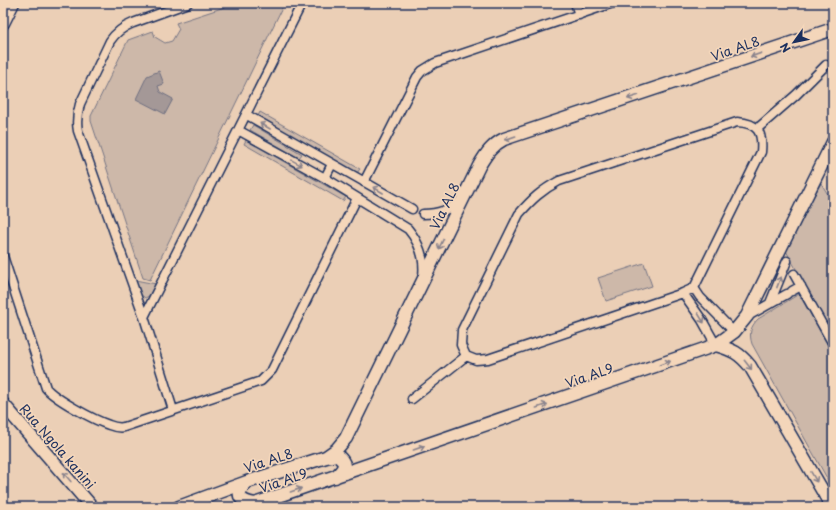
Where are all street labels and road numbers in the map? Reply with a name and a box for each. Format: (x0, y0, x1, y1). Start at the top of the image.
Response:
street label: Via AL8 (708, 31, 762, 65)
street label: Via AL8 (424, 179, 464, 233)
street label: Via AL9 (562, 358, 616, 392)
street label: Rua Ngola kanini (16, 399, 100, 493)
street label: Via AL8 (241, 443, 295, 477)
street label: Via AL9 (256, 463, 310, 497)

